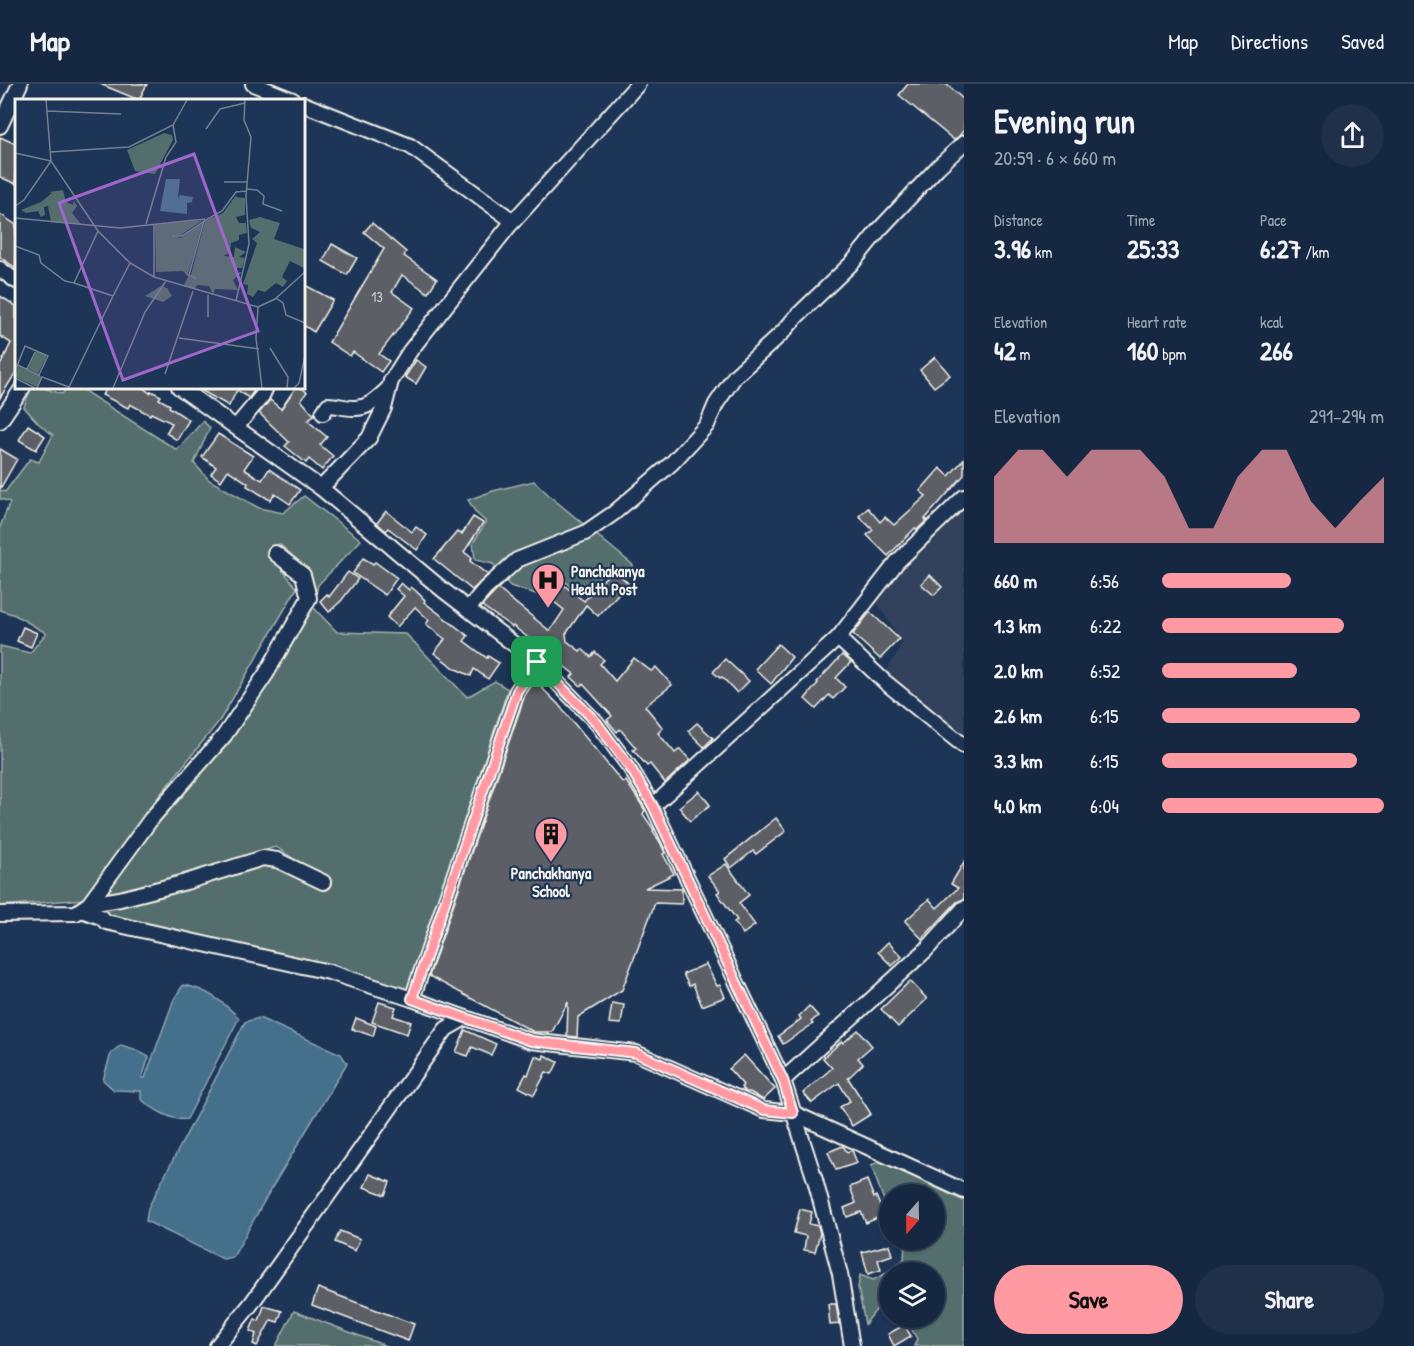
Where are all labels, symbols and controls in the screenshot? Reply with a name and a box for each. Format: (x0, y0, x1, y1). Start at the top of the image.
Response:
text: Map (30, 22, 70, 60)
text: Map (1168, 27, 1198, 56)
text: Directions (1231, 27, 1308, 56)
text: Saved (1341, 27, 1384, 56)
inset map (15, 99, 304, 388)
text: Evening run (994, 99, 1135, 143)
button: share (1321, 104, 1384, 167)
text: 20:59 · 6 × 660 m (994, 144, 1116, 171)
text: Distance (994, 209, 1043, 231)
text: Time (1127, 209, 1155, 231)
text: Pace (1260, 209, 1287, 231)
text: 3.96 (994, 231, 1031, 266)
text: 25:33 (1127, 231, 1180, 266)
text: 6:27 (1260, 231, 1301, 266)
text: km (1031, 241, 1052, 263)
text: /km (1301, 241, 1329, 263)
house number: 13 (371, 287, 383, 306)
text: Elevation (994, 311, 1047, 333)
text: Heart rate (1127, 311, 1187, 333)
text: kcal (1260, 311, 1283, 333)
text: 42 (994, 333, 1016, 368)
text: 160 (1127, 333, 1158, 368)
text: 266 (1260, 333, 1293, 368)
text: m (1016, 343, 1030, 365)
text: bpm (1158, 343, 1186, 365)
text: Elevation (994, 402, 1060, 429)
text: 291–294 m (1309, 402, 1384, 429)
place label: Panchakanya Health Post (571, 560, 645, 600)
hospital icon: Panchakanya Health Post (530, 562, 566, 609)
text: 660 m (994, 567, 1037, 594)
text: 6:56 (1090, 567, 1119, 594)
text: 1.3 km (994, 612, 1041, 639)
text: 6:22 (1090, 612, 1121, 639)
pin (511, 636, 562, 687)
icon: arrive (520, 645, 553, 678)
text: 2.0 km (994, 657, 1043, 684)
text: 6:52 (1090, 657, 1120, 684)
text: 2.6 km (994, 702, 1042, 729)
text: 6:15 (1090, 702, 1118, 729)
text: 3.3 km (994, 747, 1043, 774)
text: 6:15 (1090, 747, 1118, 774)
text: 4.0 km (994, 792, 1041, 819)
text: 6:04 (1090, 792, 1119, 819)
building icon: Panchakhanya School (533, 816, 569, 863)
place label: Panchakhanya School (511, 862, 592, 902)
north arrow (879, 1184, 945, 1250)
map controls (879, 1184, 945, 1328)
button: layers (879, 1262, 945, 1328)
button: Save (994, 1265, 1183, 1334)
button: Share (1195, 1265, 1384, 1334)

